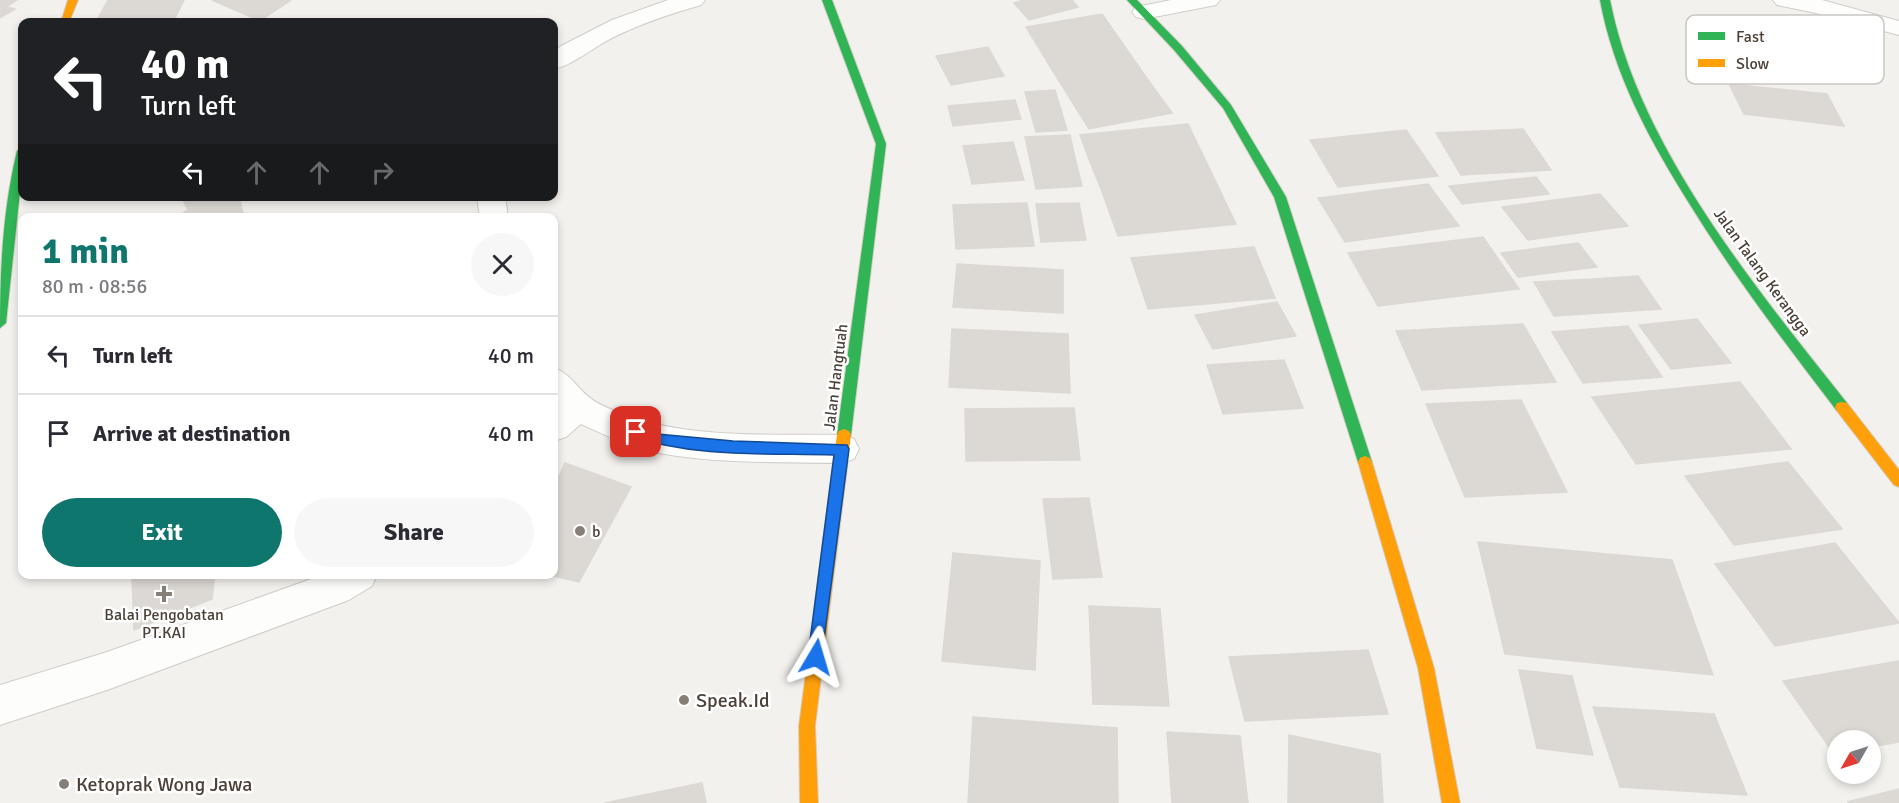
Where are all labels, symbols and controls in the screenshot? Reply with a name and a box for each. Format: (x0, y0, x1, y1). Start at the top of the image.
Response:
legend (1686, 15, 1884, 84)
text: Fast (1736, 27, 1765, 47)
text: 40 m (141, 39, 230, 90)
icon: left (42, 42, 120, 120)
text: Slow (1736, 54, 1770, 74)
text: Turn left (141, 90, 236, 123)
icon: left (177, 156, 210, 189)
icon: ahead (240, 156, 273, 189)
icon: ahead (303, 156, 336, 189)
icon: right (366, 156, 399, 189)
street label: Jalan Talang Kerangga (1709, 205, 1815, 340)
text: 1 min (42, 229, 129, 274)
button: close (471, 233, 534, 296)
text: 80 m · 08:56 (42, 274, 147, 299)
street label: Jalan Hangtuah (820, 323, 852, 432)
icon: left (42, 339, 75, 372)
text: Turn left (93, 342, 173, 369)
text: 40 m (488, 342, 534, 369)
pin (610, 406, 661, 457)
icon: arrive (619, 415, 652, 448)
icon: arrive (42, 417, 75, 450)
text: Arrive at destination (93, 420, 290, 447)
text: 40 m (488, 420, 534, 447)
button: Exit (42, 498, 282, 567)
button: Share (294, 498, 534, 567)
place label: b (592, 522, 600, 542)
marker: b (573, 524, 587, 538)
marker: Balai Pengobatan PT.KAI (155, 585, 173, 603)
place label: Balai Pengobatan PT.KAI (104, 605, 224, 643)
position arrow (784, 625, 848, 689)
place label: Speak.Id (696, 688, 770, 713)
marker: Speak.Id (677, 693, 691, 707)
north arrow (1827, 730, 1881, 784)
map controls (1827, 730, 1881, 784)
place label: Ketoprak Wong Jawa (76, 772, 252, 797)
marker: Ketoprak Wong Jawa (57, 777, 71, 791)

